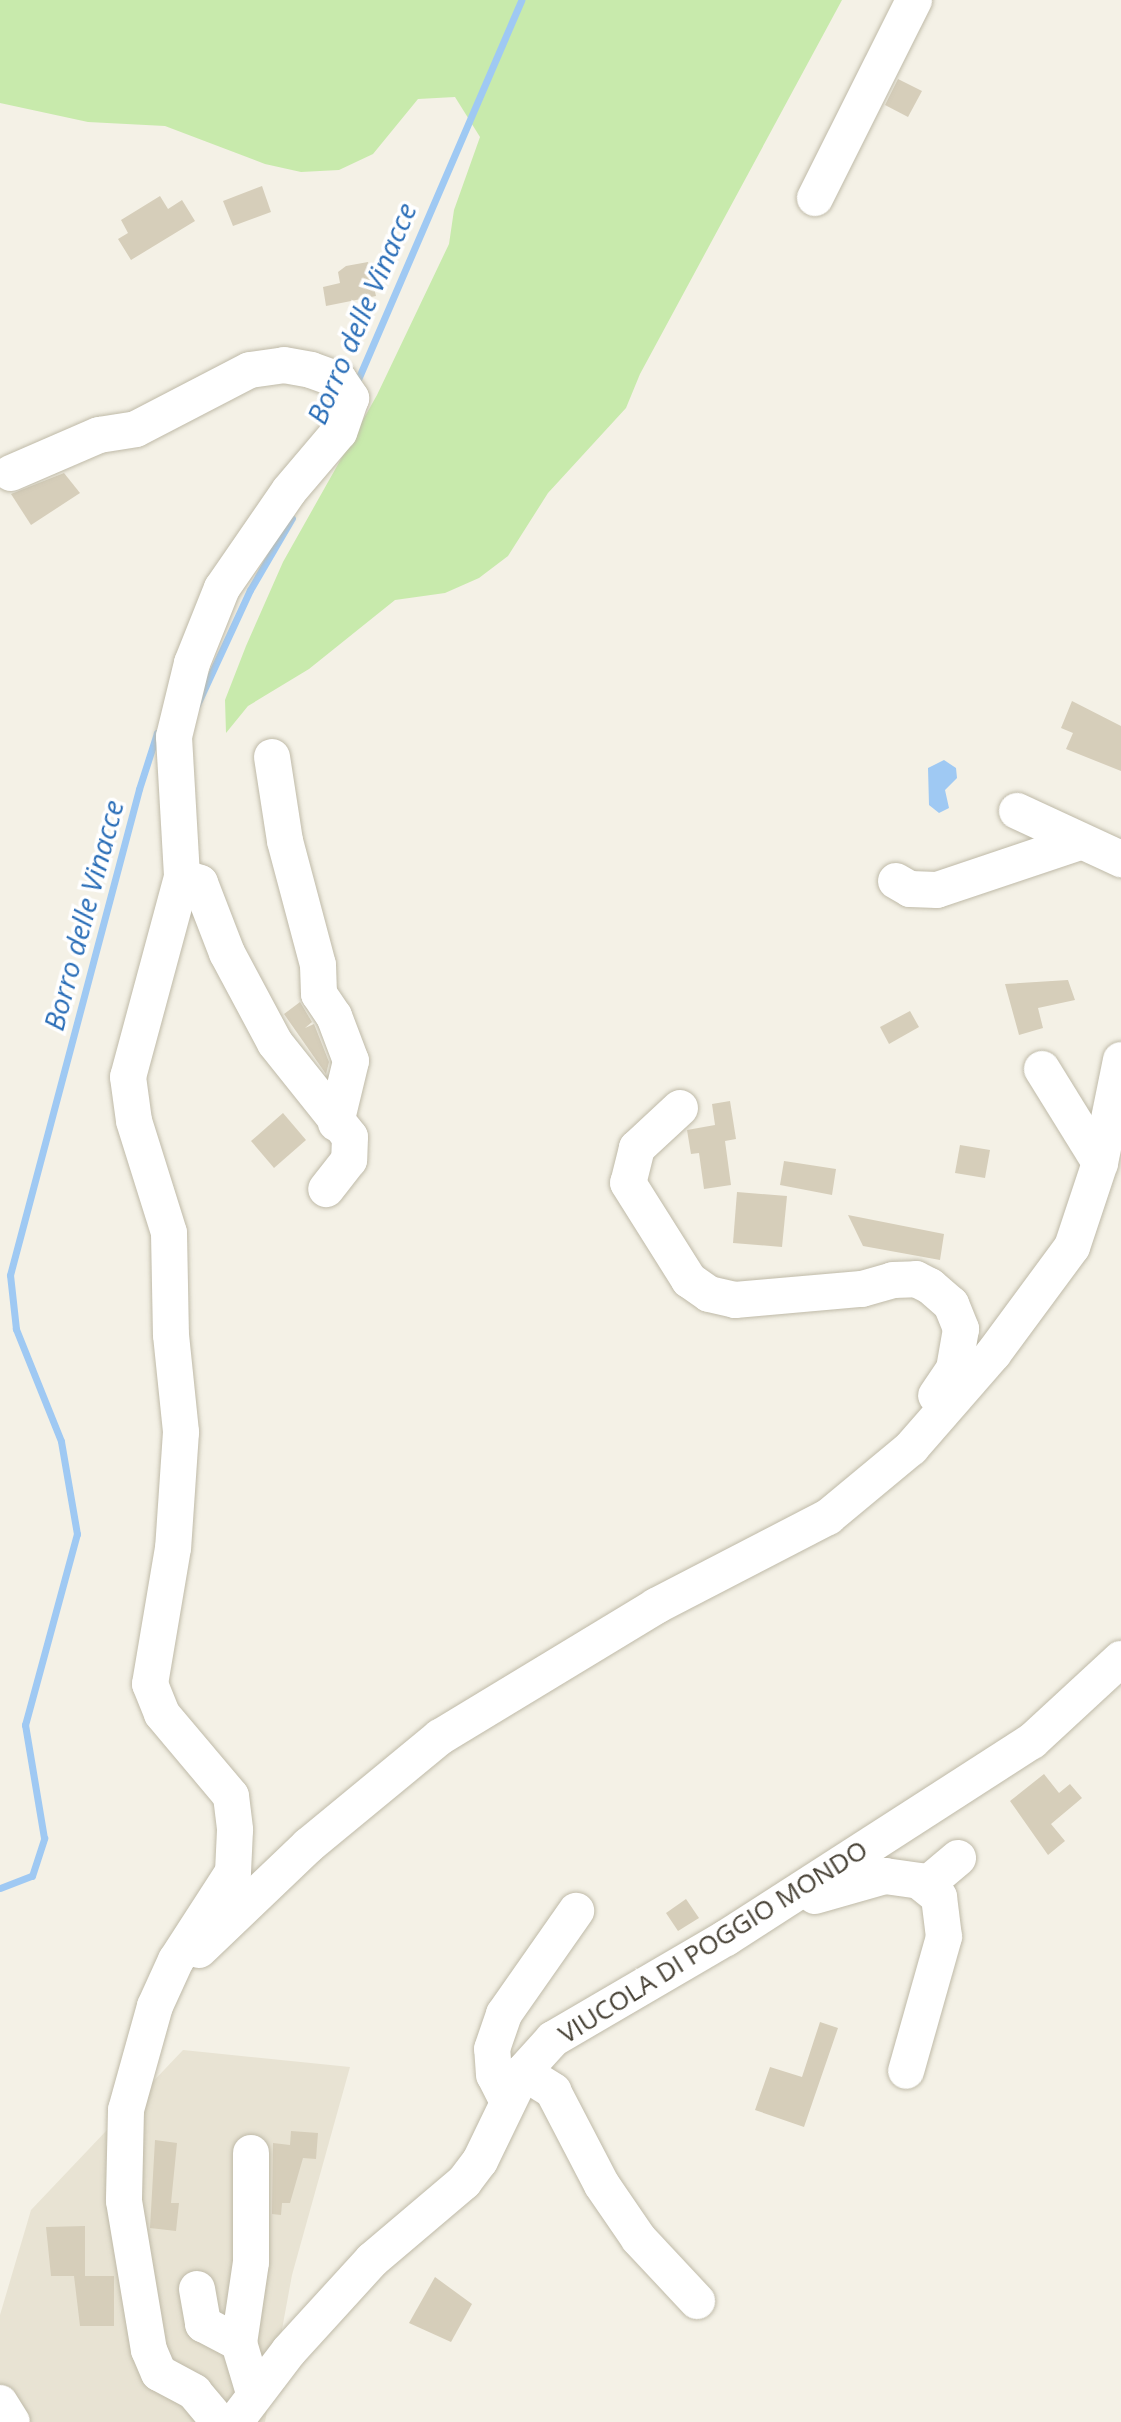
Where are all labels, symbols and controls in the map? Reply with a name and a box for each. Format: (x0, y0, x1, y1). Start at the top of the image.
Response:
water label: Borro delle Vinacce (299, 197, 423, 429)
water label: Borro delle Vinacce (36, 796, 130, 1034)
street label: VIUCOLA DI POGGIO MONDO (553, 1834, 873, 2050)

